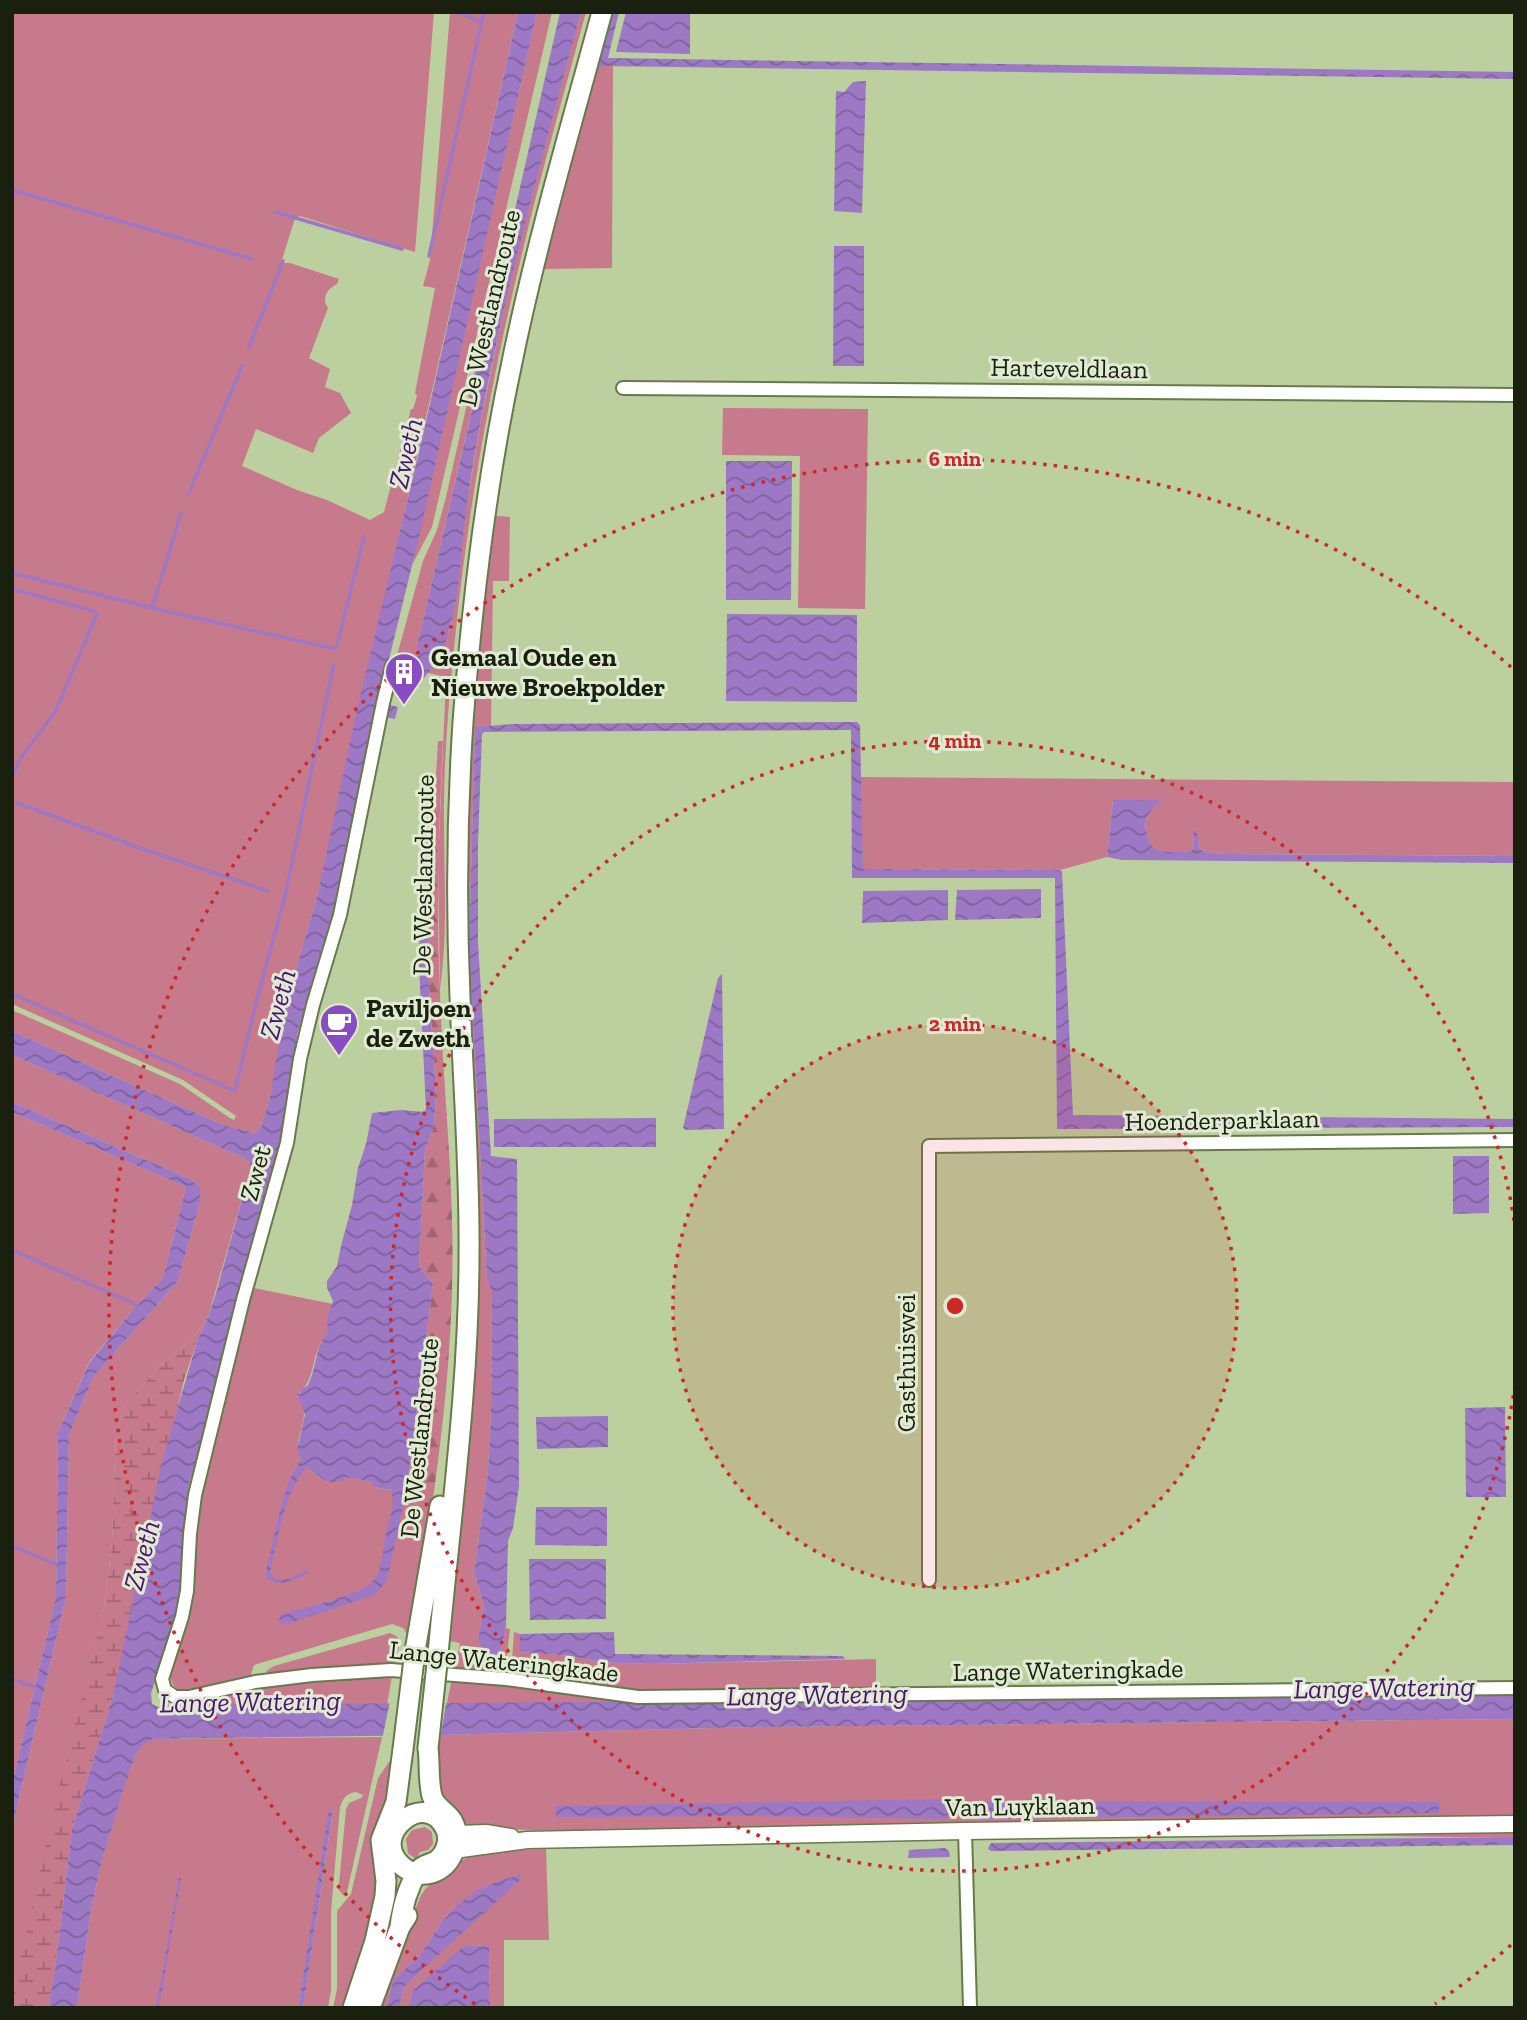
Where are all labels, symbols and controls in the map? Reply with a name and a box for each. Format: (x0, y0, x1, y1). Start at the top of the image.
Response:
street label: De Westlandroute (451, 206, 527, 410)
street label: Harteveldlaan (990, 351, 1148, 385)
water label: Zweth (381, 415, 430, 491)
text: 6 min (929, 446, 982, 471)
place label: Gemaal Oude en Nieuwe Broekpolder (431, 641, 665, 703)
building icon: Gemaal Oude en Nieuwe Broekpolder (383, 651, 425, 706)
text: 4 min (928, 728, 982, 753)
street label: De Westlandroute (405, 774, 441, 976)
water label: Zweth (252, 966, 303, 1043)
place label: Paviljoen de Zweth (366, 992, 472, 1054)
cafe icon: Paviljoen de Zweth (318, 1002, 360, 1057)
text: 2 min (929, 1011, 982, 1036)
street label: Hoenderparklaan (1124, 1102, 1320, 1138)
street label: Zwet (232, 1142, 278, 1204)
street label: Gasthuiswei (890, 1294, 922, 1432)
centre of rings (943, 1294, 967, 1318)
street label: De Westlandroute (393, 1336, 445, 1540)
water label: Zweth (116, 1517, 167, 1594)
street label: Lange Wateringkade (388, 1633, 620, 1689)
street label: Lange Wateringkade (952, 1652, 1184, 1688)
water label: Lange Watering (1293, 1669, 1476, 1706)
water label: Lange Watering (726, 1676, 909, 1713)
water label: Lange Watering (159, 1683, 342, 1720)
street label: Van Luyklaan (944, 1789, 1095, 1823)

